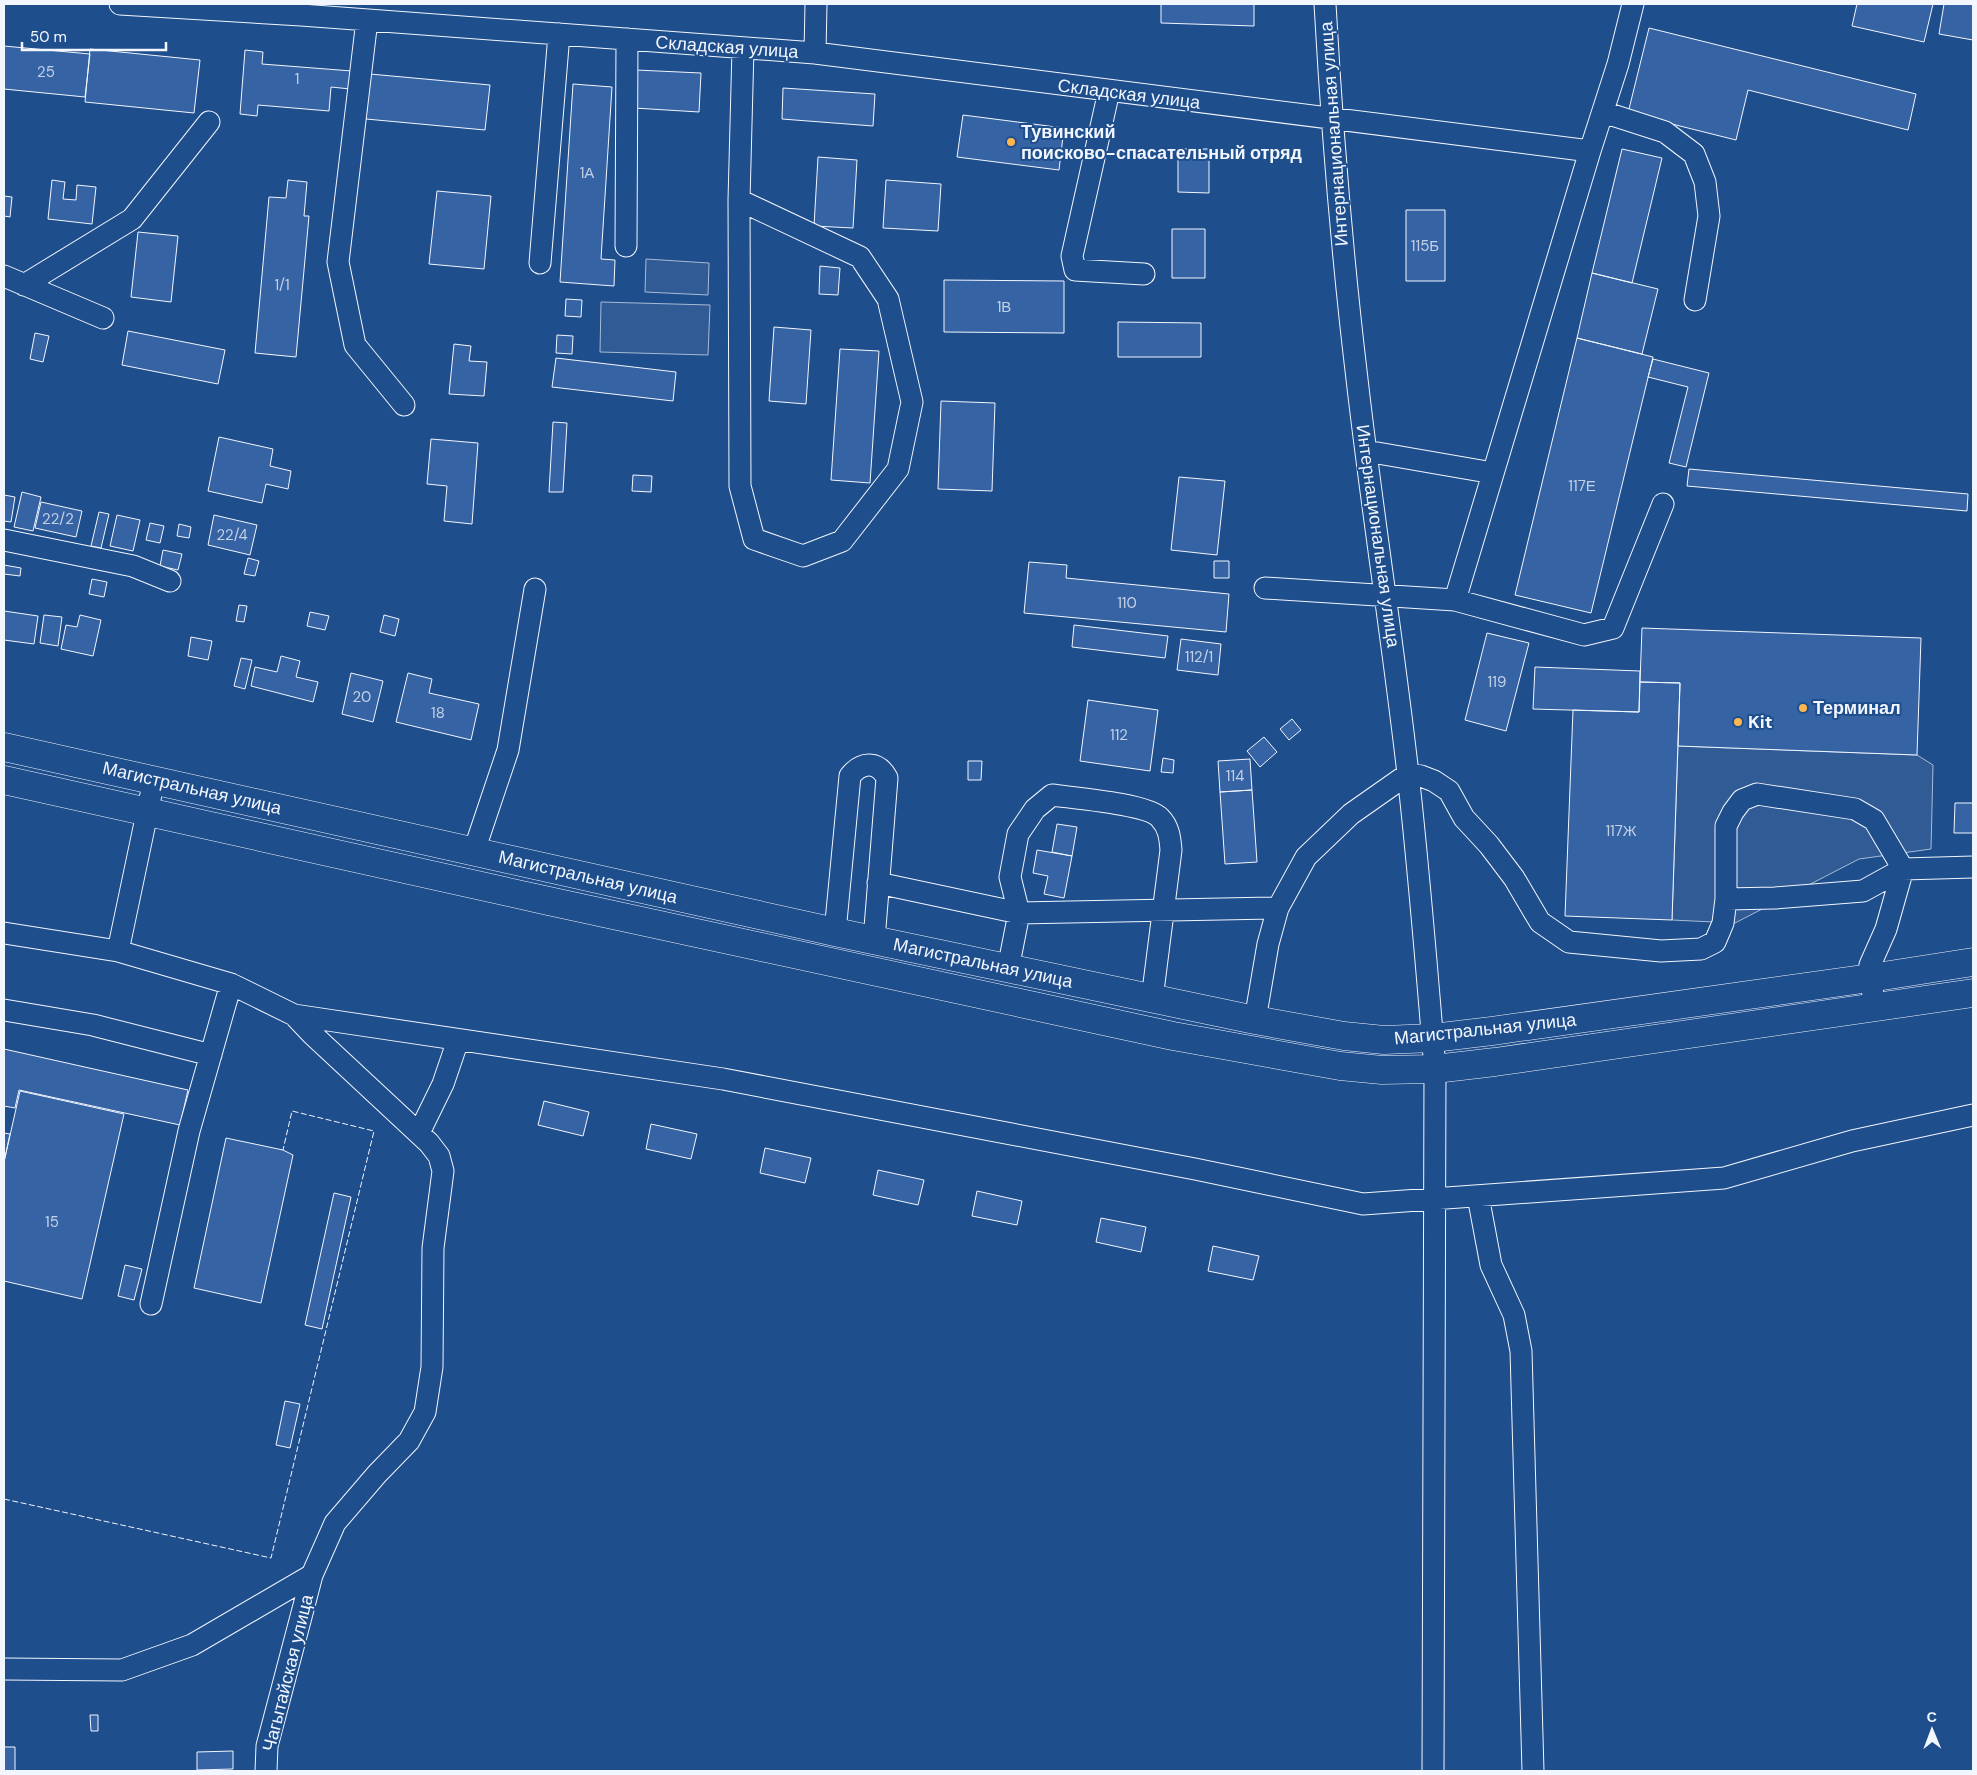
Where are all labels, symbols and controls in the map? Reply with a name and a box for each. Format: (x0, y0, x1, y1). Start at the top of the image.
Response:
scale bar (22, 20, 166, 52)
street label: Интернациональная улица (1314, 20, 1354, 247)
text: 50 m (30, 27, 67, 47)
street label: Складская улица (655, 30, 800, 64)
house number: 25 (37, 62, 55, 82)
house number: 1 (295, 69, 299, 89)
street label: Складская улица (1056, 73, 1203, 115)
place label: Тувинский поисково-спасательный отряд (1021, 120, 1303, 165)
marker: Тувинский поисково-спасательный отряд (1005, 136, 1017, 148)
house number: 1А (580, 163, 594, 183)
house number: 115Б (1411, 236, 1439, 256)
house number: 1/1 (274, 275, 290, 295)
house number: 1В (997, 297, 1011, 317)
street label: Интернациональная улица (1350, 423, 1406, 650)
house number: 117Е (1568, 476, 1596, 496)
house number: 22/2 (42, 509, 74, 529)
house number: 22/4 (216, 525, 248, 545)
house number: 110 (1117, 593, 1137, 613)
house number: 112/1 (1185, 647, 1213, 667)
house number: 119 (1488, 672, 1506, 692)
house number: 20 (353, 687, 371, 707)
place label: Терминал (1813, 696, 1901, 720)
marker: Терминал (1797, 702, 1809, 714)
house number: 18 (431, 703, 445, 723)
place label: Kit (1748, 710, 1772, 734)
marker: Kit (1732, 716, 1744, 728)
house number: 112 (1110, 725, 1128, 745)
street label: Магистральная улица (100, 756, 285, 820)
house number: 114 (1226, 766, 1244, 786)
house number: 117Ж (1605, 821, 1637, 841)
street label: Магистральная улица (496, 845, 681, 909)
street label: Магистральная улица (891, 932, 1076, 994)
street label: Магистральная улица (1393, 1007, 1578, 1050)
house number: 15 (45, 1212, 59, 1232)
street label: Чагытайская улица (257, 1591, 319, 1754)
north arrow (1907, 1705, 1957, 1755)
text: С (1927, 1708, 1937, 1726)

